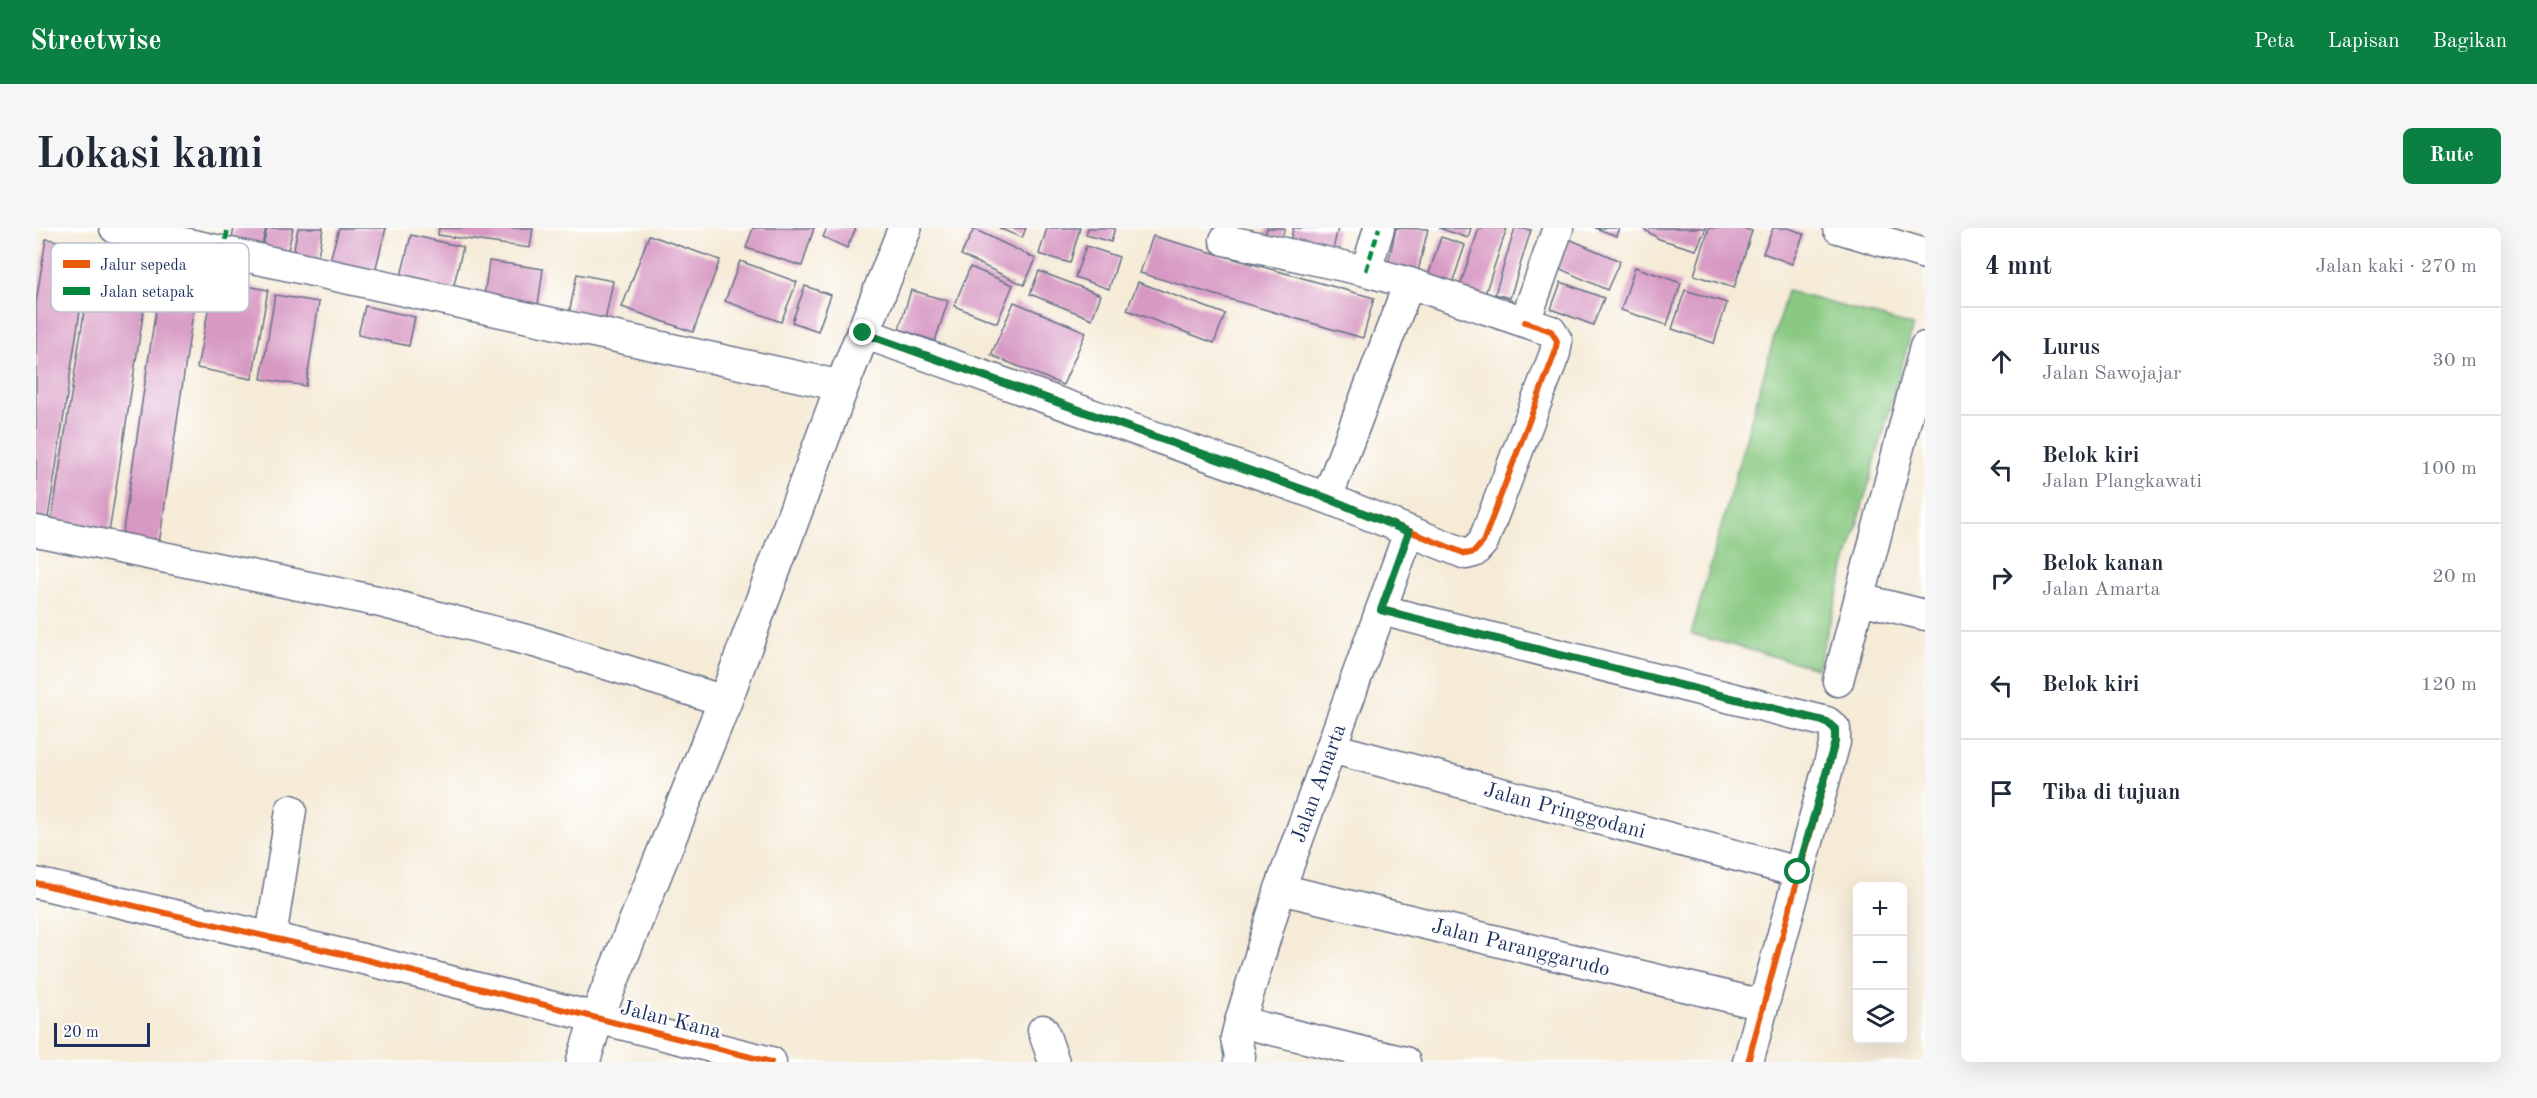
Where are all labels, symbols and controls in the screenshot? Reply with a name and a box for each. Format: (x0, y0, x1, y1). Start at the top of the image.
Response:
text: Streetwise (30, 28, 162, 56)
text: Peta (2254, 31, 2295, 52)
text: Lapisan (2328, 31, 2399, 52)
text: Bagikan (2432, 31, 2507, 52)
button: Rute (2403, 128, 2501, 184)
text: Lokasi kami (36, 135, 263, 177)
legend (51, 243, 249, 312)
text: 4 mnt (1985, 254, 2052, 280)
text: Jalan kaki · 270 m (2315, 257, 2477, 277)
text: Jalur sepeda (100, 258, 187, 274)
text: Jalan setapak (100, 285, 194, 301)
route end (849, 319, 875, 345)
text: Lurus (2042, 337, 2100, 359)
icon: ahead (1985, 345, 2018, 378)
text: 30 m (2432, 351, 2477, 371)
text: Jalan Sawojajar (2042, 364, 2181, 384)
text: Belok kiri (2042, 445, 2139, 467)
icon: left (1985, 453, 2018, 486)
text: 100 m (2421, 459, 2477, 479)
text: Jalan Plangkawati (2042, 472, 2202, 492)
text: Belok kanan (2042, 553, 2164, 575)
icon: right (1985, 561, 2018, 594)
text: 20 m (2432, 567, 2477, 587)
text: Jalan Amarta (2042, 580, 2160, 600)
icon: left (1985, 669, 2018, 702)
text: Belok kiri (2042, 674, 2139, 696)
text: 120 m (2421, 675, 2477, 695)
street label: Jalan Amarta (1288, 721, 1351, 846)
icon: arrive (1985, 777, 2018, 810)
street label: Jalan Pringgodani (1482, 780, 1648, 843)
text: Tiba di tujuan (2042, 782, 2180, 804)
route start (1784, 858, 1810, 884)
map controls (1853, 882, 1907, 1044)
button: + (1853, 882, 1907, 936)
street label: Jalan Paranggarudo (1429, 916, 1612, 981)
button: − (1853, 936, 1907, 990)
button: layers (1853, 990, 1907, 1044)
street label: Jalan Kana (618, 998, 723, 1043)
scale bar (54, 1020, 150, 1048)
text: 20 m (63, 1025, 99, 1041)

